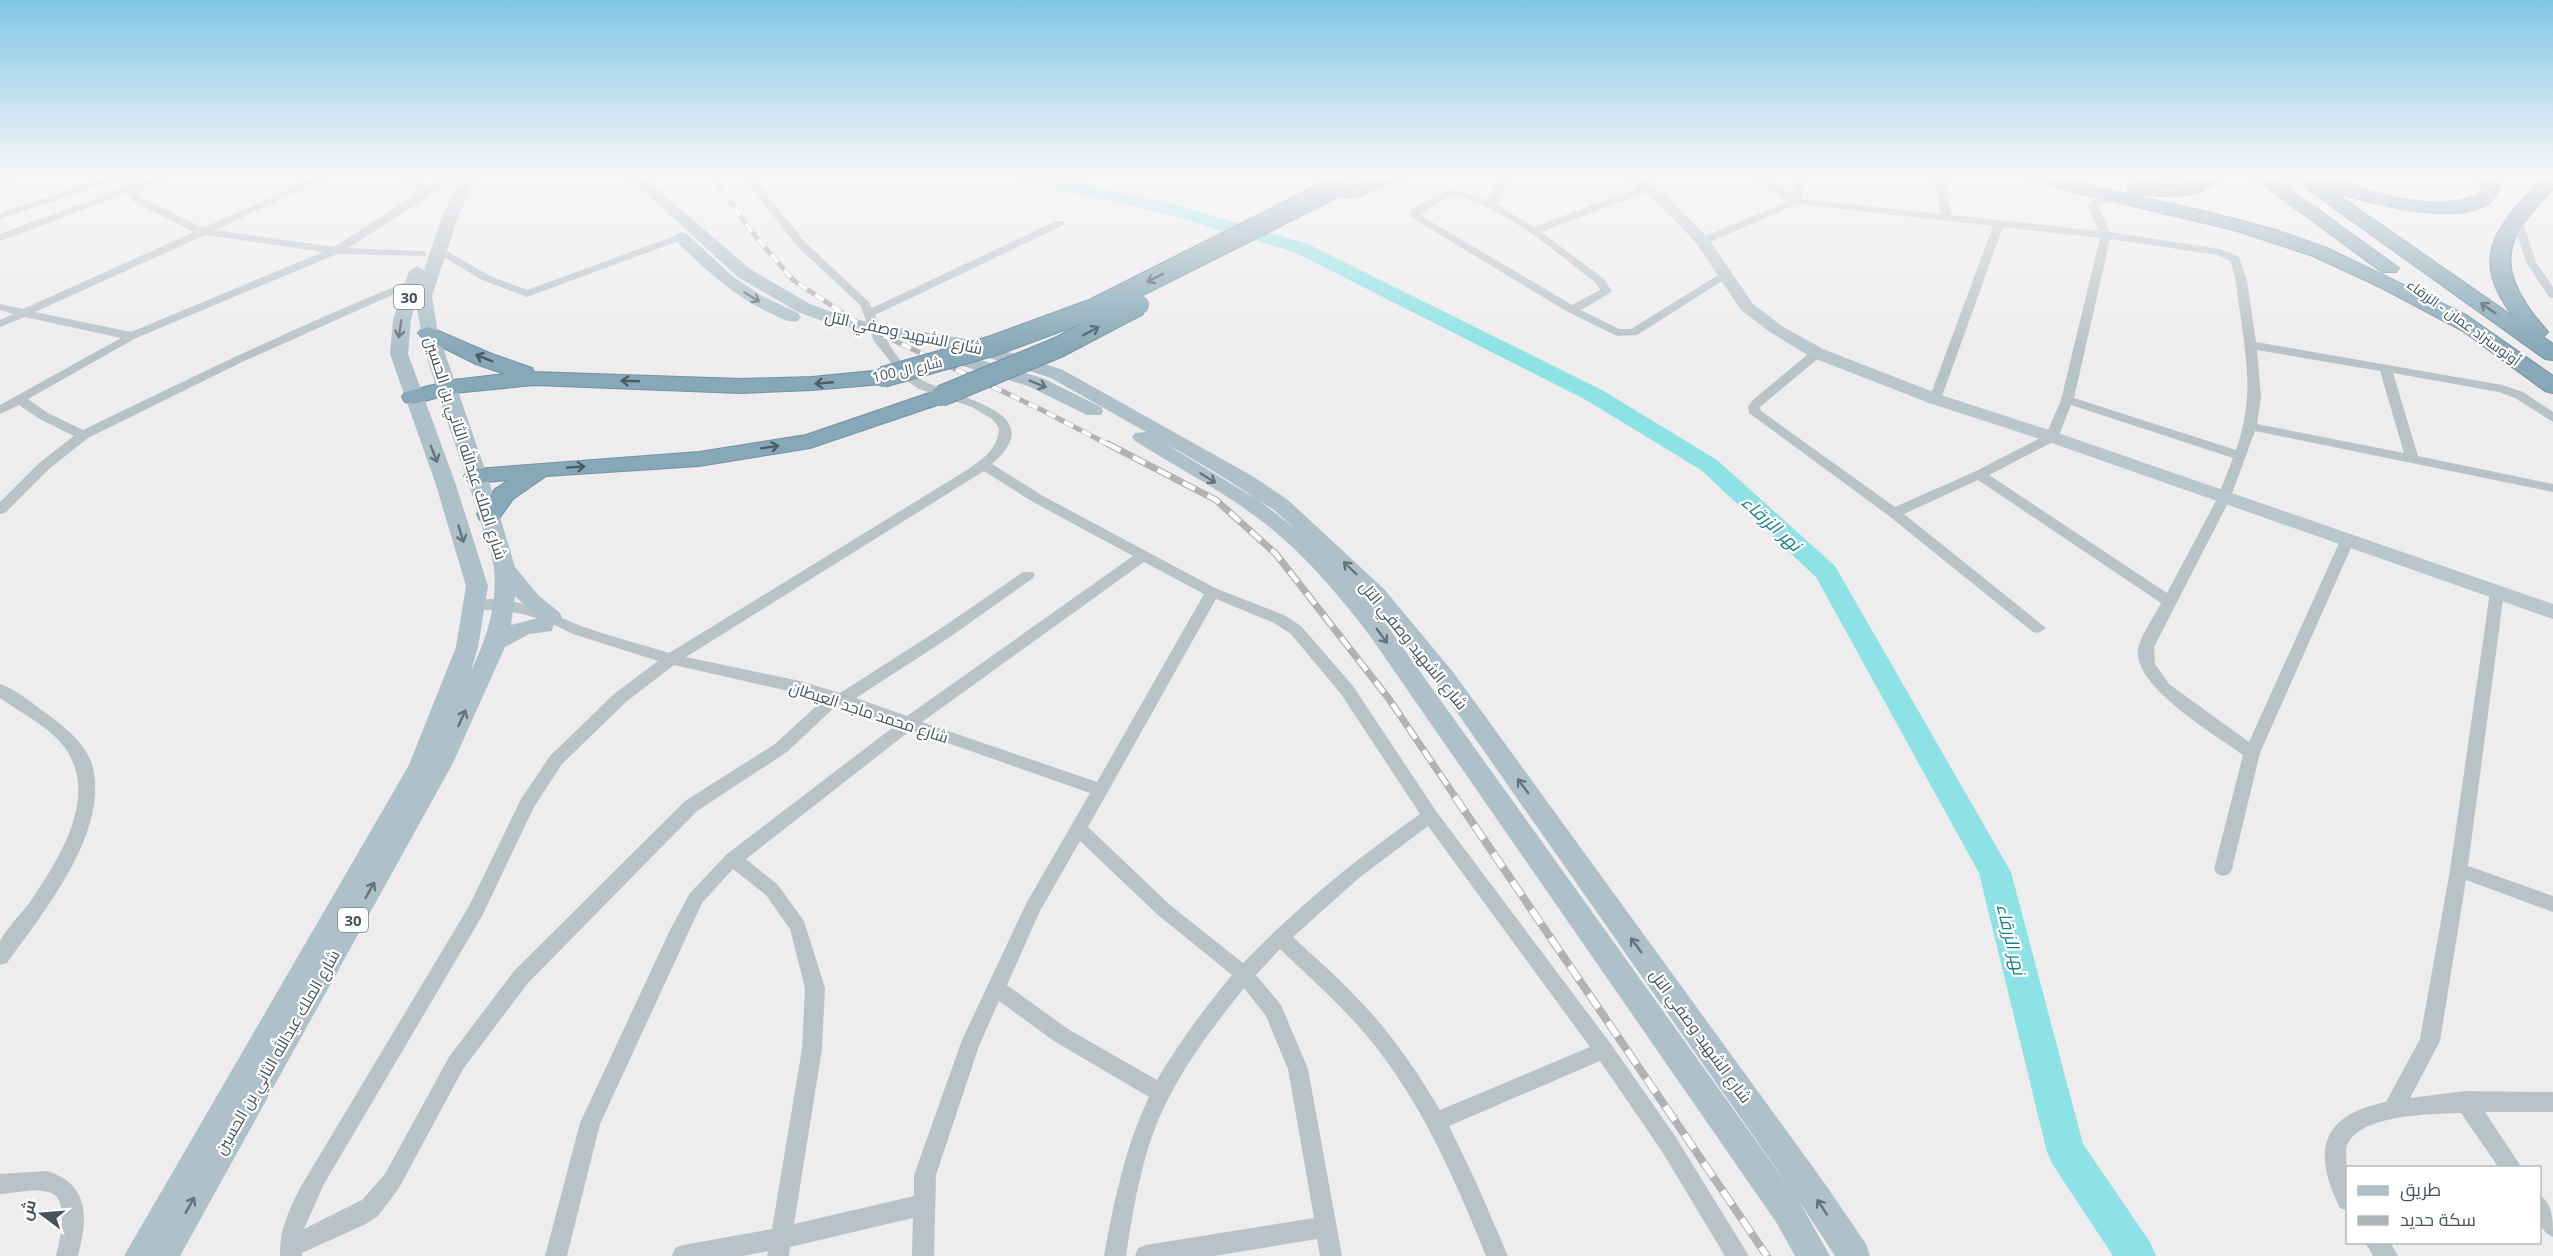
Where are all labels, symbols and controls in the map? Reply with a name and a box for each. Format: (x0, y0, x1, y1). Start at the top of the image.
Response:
one-way arrow (1146, 273, 1164, 284)
street label: أوتوستراد عمان - الزرقاء (2403, 274, 2525, 370)
road number: 30 (394, 285, 424, 309)
one-way arrow (743, 291, 760, 303)
one-way arrow (2480, 302, 2496, 314)
street label: شارع الشهيد وصفي التل (823, 305, 985, 362)
one-way arrow (395, 319, 406, 338)
one-way arrow (1081, 324, 1099, 336)
street label: شارع الملك عبدالله الثاني بن الحسين (417, 334, 512, 563)
one-way arrow (476, 352, 494, 363)
street label: شارع ال 100 (870, 352, 944, 386)
one-way arrow (620, 376, 640, 387)
one-way arrow (815, 378, 835, 389)
one-way arrow (1028, 379, 1046, 390)
one-way arrow (760, 441, 780, 452)
one-way arrow (429, 444, 440, 462)
one-way arrow (566, 461, 586, 472)
one-way arrow (1199, 473, 1216, 485)
water label: نهر الزرقاء (1737, 490, 1809, 558)
one-way arrow (456, 524, 467, 543)
one-way arrow (1342, 561, 1357, 576)
street label: شارع الشهيد وصفي التل (1353, 576, 1473, 716)
one-way arrow (1376, 627, 1388, 643)
street label: شارع محمد ماجد العيطان (786, 676, 951, 749)
one-way arrow (457, 709, 468, 727)
one-way arrow (1517, 779, 1529, 795)
one-way arrow (365, 881, 376, 899)
water label: نهر الزرقاء (1992, 901, 2033, 979)
road number: 30 (338, 908, 368, 932)
one-way arrow (1630, 938, 1642, 954)
street label: شارع الملك عبدالله الثاني بن الحسين (209, 946, 347, 1160)
street label: شارع الشهيد وصفي التل (1642, 965, 1757, 1109)
legend (2346, 1166, 2541, 1244)
text: طريق (2400, 1177, 2441, 1202)
north arrow (12, 1184, 72, 1244)
text: ش (14, 1197, 41, 1223)
one-way arrow (185, 1197, 197, 1214)
one-way arrow (1816, 1199, 1828, 1216)
text: سكة حديد (2400, 1207, 2476, 1231)

